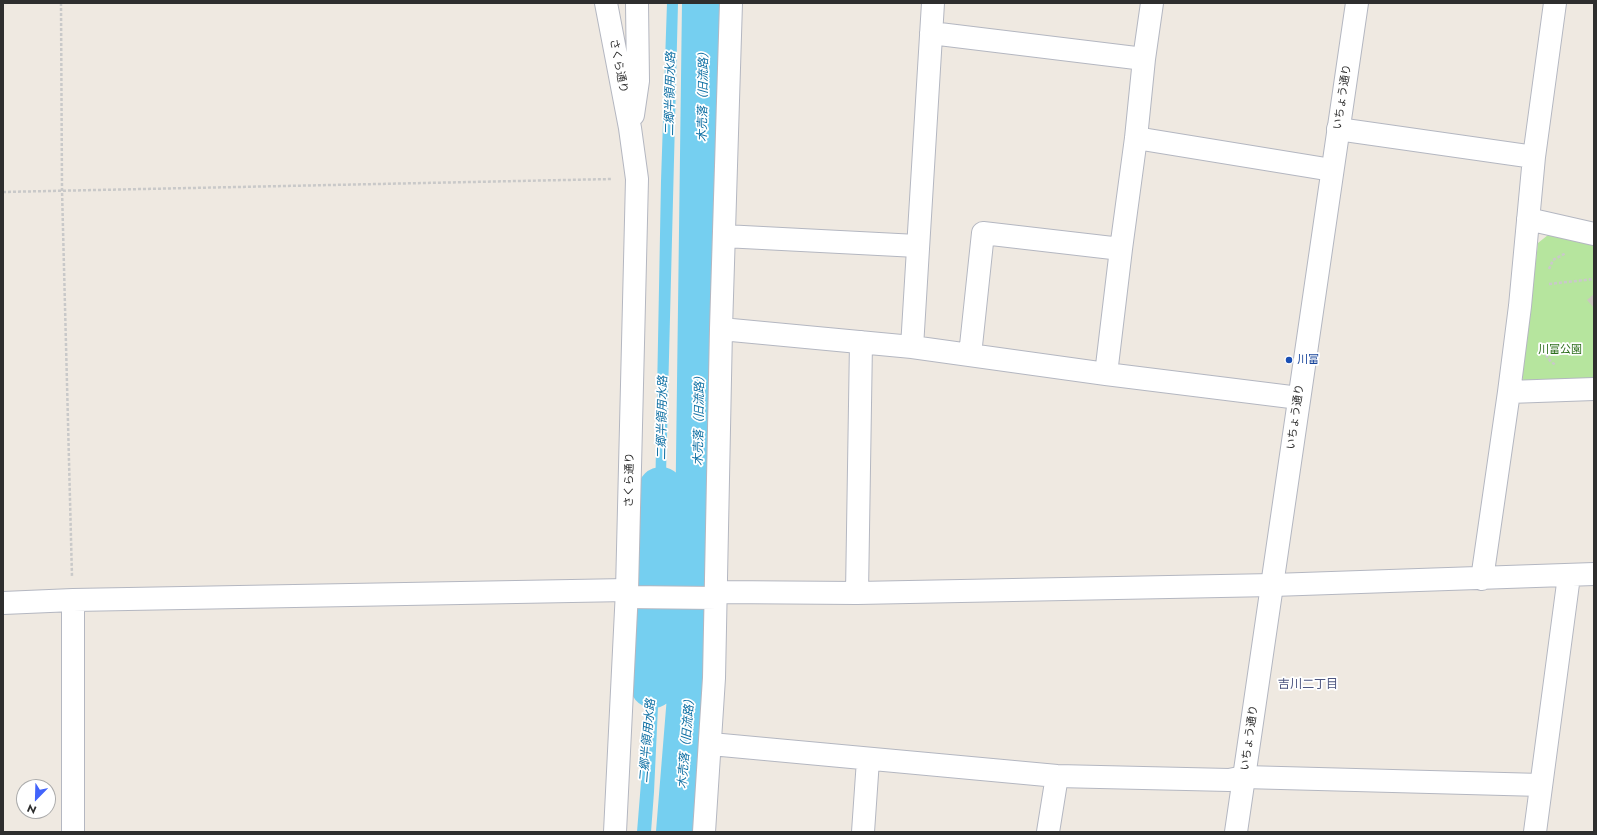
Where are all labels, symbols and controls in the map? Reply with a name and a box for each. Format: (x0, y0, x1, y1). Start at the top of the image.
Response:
street label: さくら通り (606, 38, 630, 94)
water label: 木売落（旧流路） (696, 46, 712, 142)
water label: 二郷半領用水路 (663, 52, 679, 136)
street label: いちょう通り (1331, 63, 1355, 131)
park label: 川富公園 (1538, 343, 1582, 357)
place label: 川富 (1297, 353, 1319, 367)
marker: 川富 (1284, 355, 1294, 365)
water label: 木売落（旧流路） (692, 370, 708, 466)
water label: 二郷半領用水路 (655, 376, 671, 460)
street label: いちょう通り (1285, 383, 1307, 451)
street label: さくら通り (623, 452, 637, 508)
district label: 吉川二丁目 (1278, 678, 1338, 692)
water label: 木売落（旧流路） (676, 693, 698, 789)
water label: 二郷半領用水路 (637, 699, 659, 783)
street label: いちょう通り (1239, 704, 1261, 772)
north arrow (16, 779, 56, 819)
text: N (25, 800, 39, 818)

